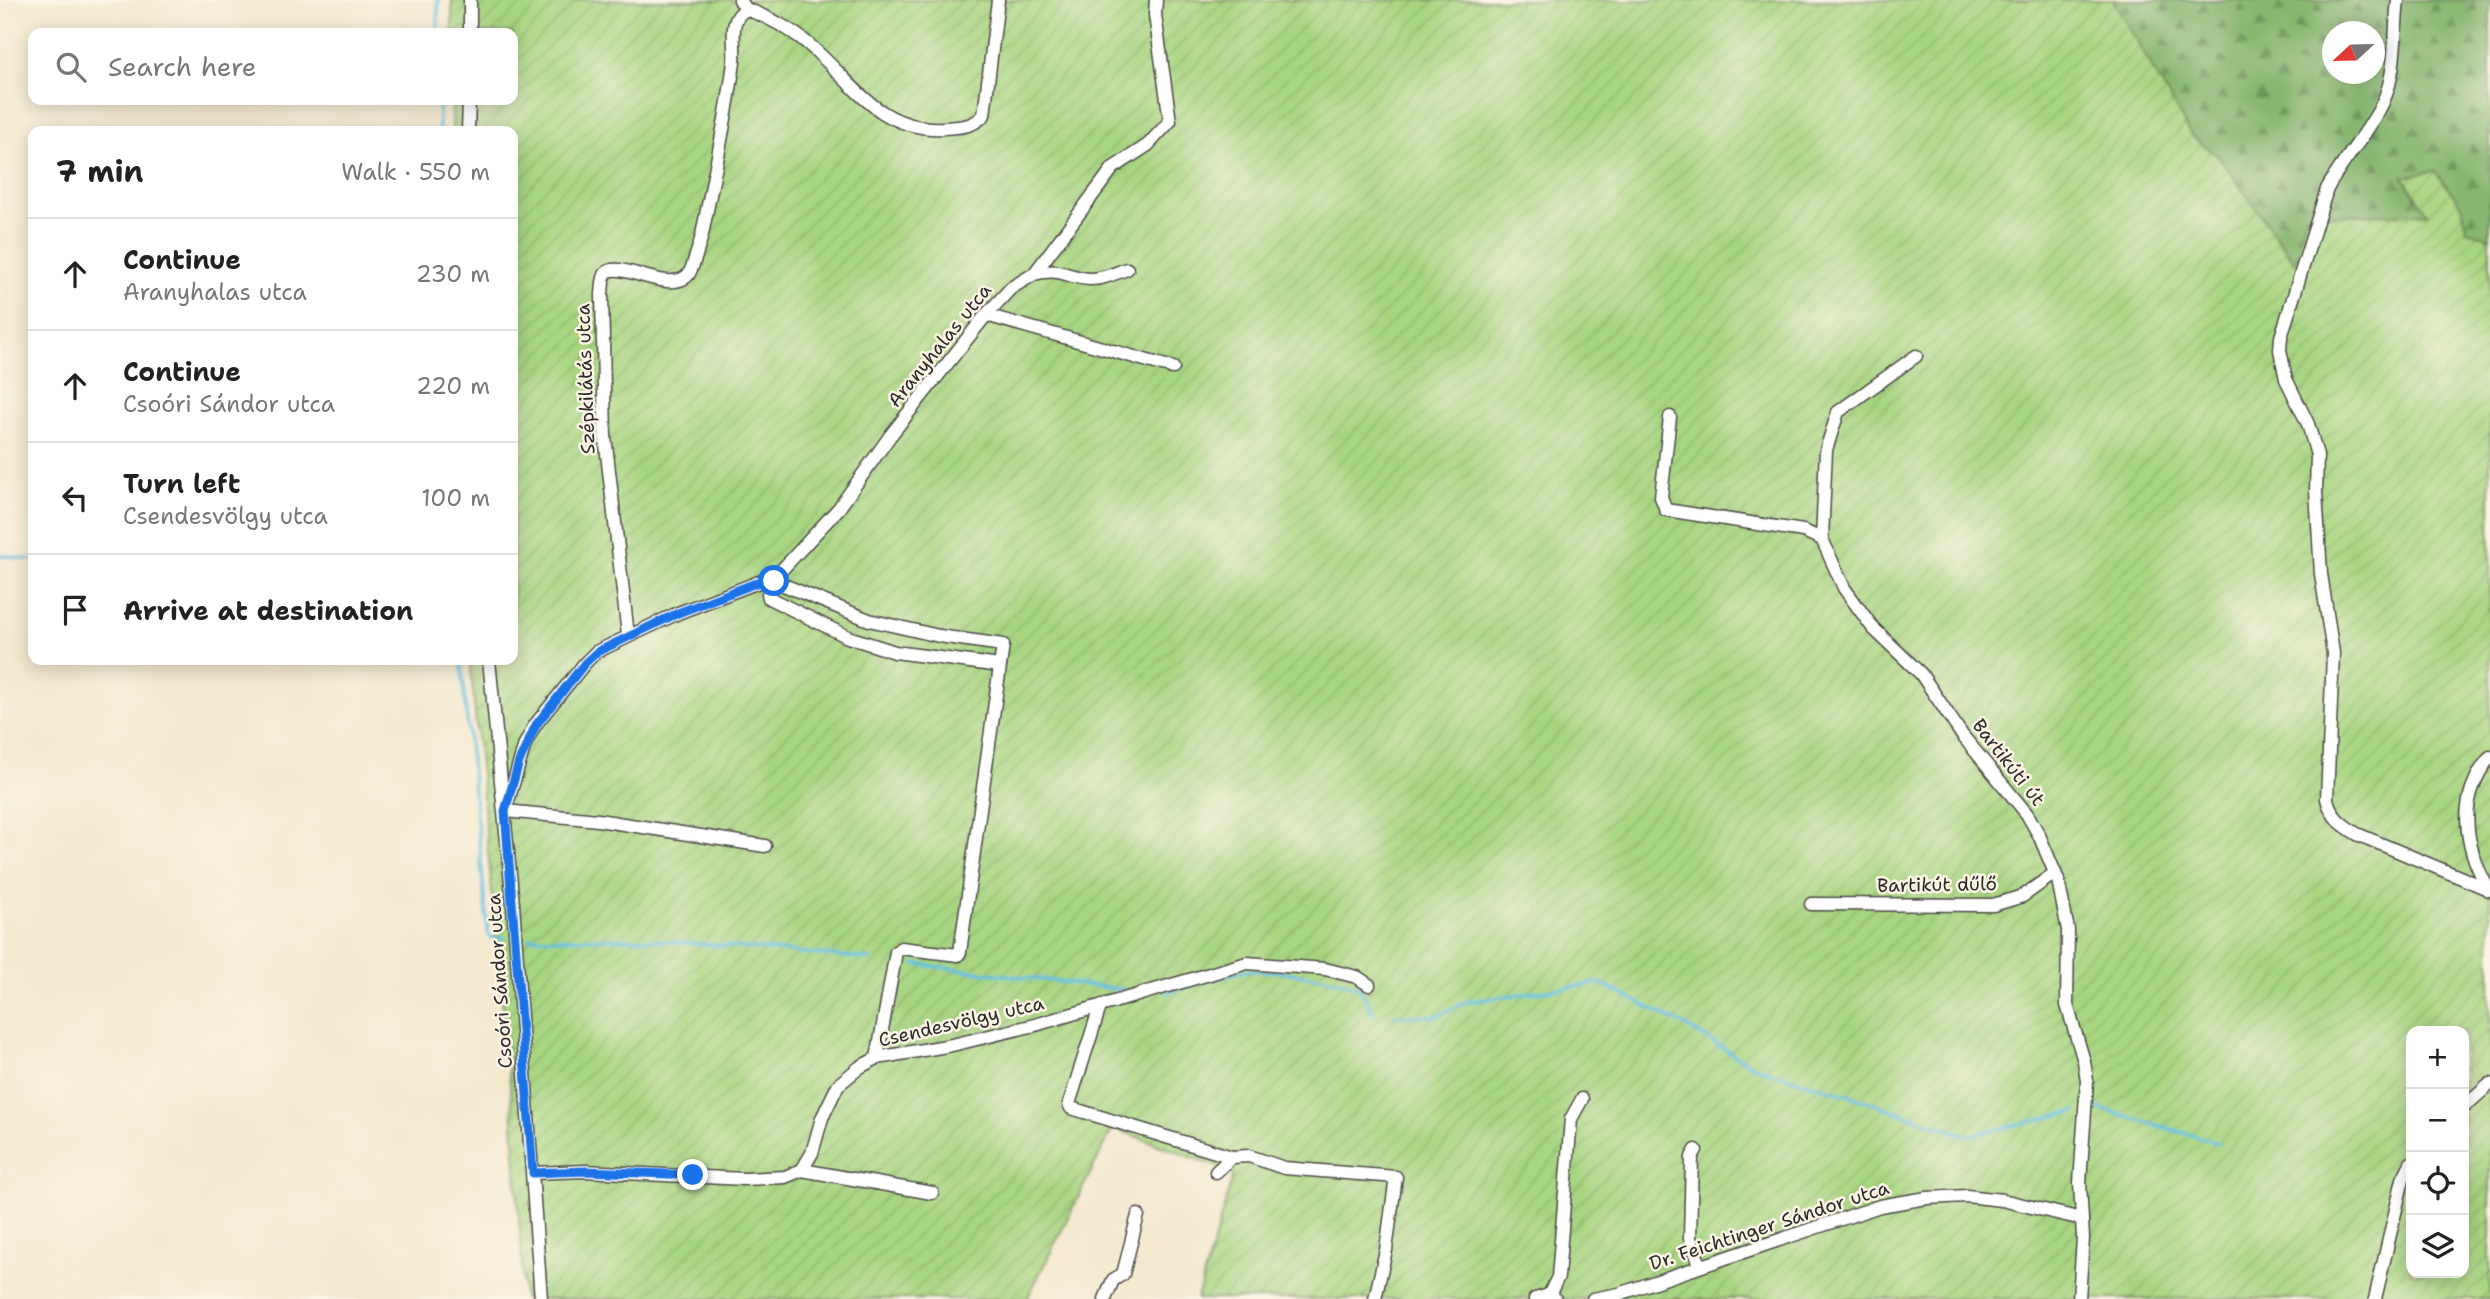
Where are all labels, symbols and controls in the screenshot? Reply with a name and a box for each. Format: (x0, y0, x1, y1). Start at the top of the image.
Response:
north arrow (2322, 21, 2385, 84)
search box (28, 28, 518, 105)
icon: search (52, 48, 90, 86)
text: Search here (108, 49, 257, 84)
text: 7 min (56, 151, 143, 192)
text: Walk · 550 m (341, 157, 490, 187)
text: Continue (123, 242, 241, 277)
icon: ahead (56, 255, 94, 293)
text: 230 m (416, 259, 490, 289)
text: Aranyhalas utca (123, 277, 307, 307)
street label: Aranyhalas utca (882, 278, 997, 412)
street label: Szépkilátás utca (570, 303, 601, 455)
text: Continue (123, 354, 241, 389)
icon: ahead (56, 367, 94, 405)
text: 220 m (416, 371, 490, 401)
text: Csoóri Sándor utca (123, 389, 335, 419)
text: Turn left (123, 466, 240, 501)
icon: left (56, 479, 94, 517)
text: 100 m (421, 483, 490, 513)
text: Csendesvölgy utca (123, 501, 328, 531)
route start (758, 565, 789, 596)
icon: arrive (56, 591, 94, 629)
text: Arrive at destination (123, 593, 413, 628)
street label: Bartikúti út (1967, 714, 2051, 811)
street label: Bartikút dűlő (1877, 871, 1997, 898)
street label: Csoóri Sándor utca (481, 893, 518, 1069)
street label: Csendesvölgy utca (876, 990, 1046, 1053)
map controls (2406, 1026, 2469, 1278)
button: + (2406, 1026, 2469, 1089)
button: − (2406, 1089, 2469, 1152)
button: locate (2406, 1152, 2469, 1215)
route end (677, 1159, 708, 1190)
street label: Dr. Feichtinger Sándor utca (1646, 1175, 1892, 1276)
button: layers (2406, 1215, 2469, 1278)

